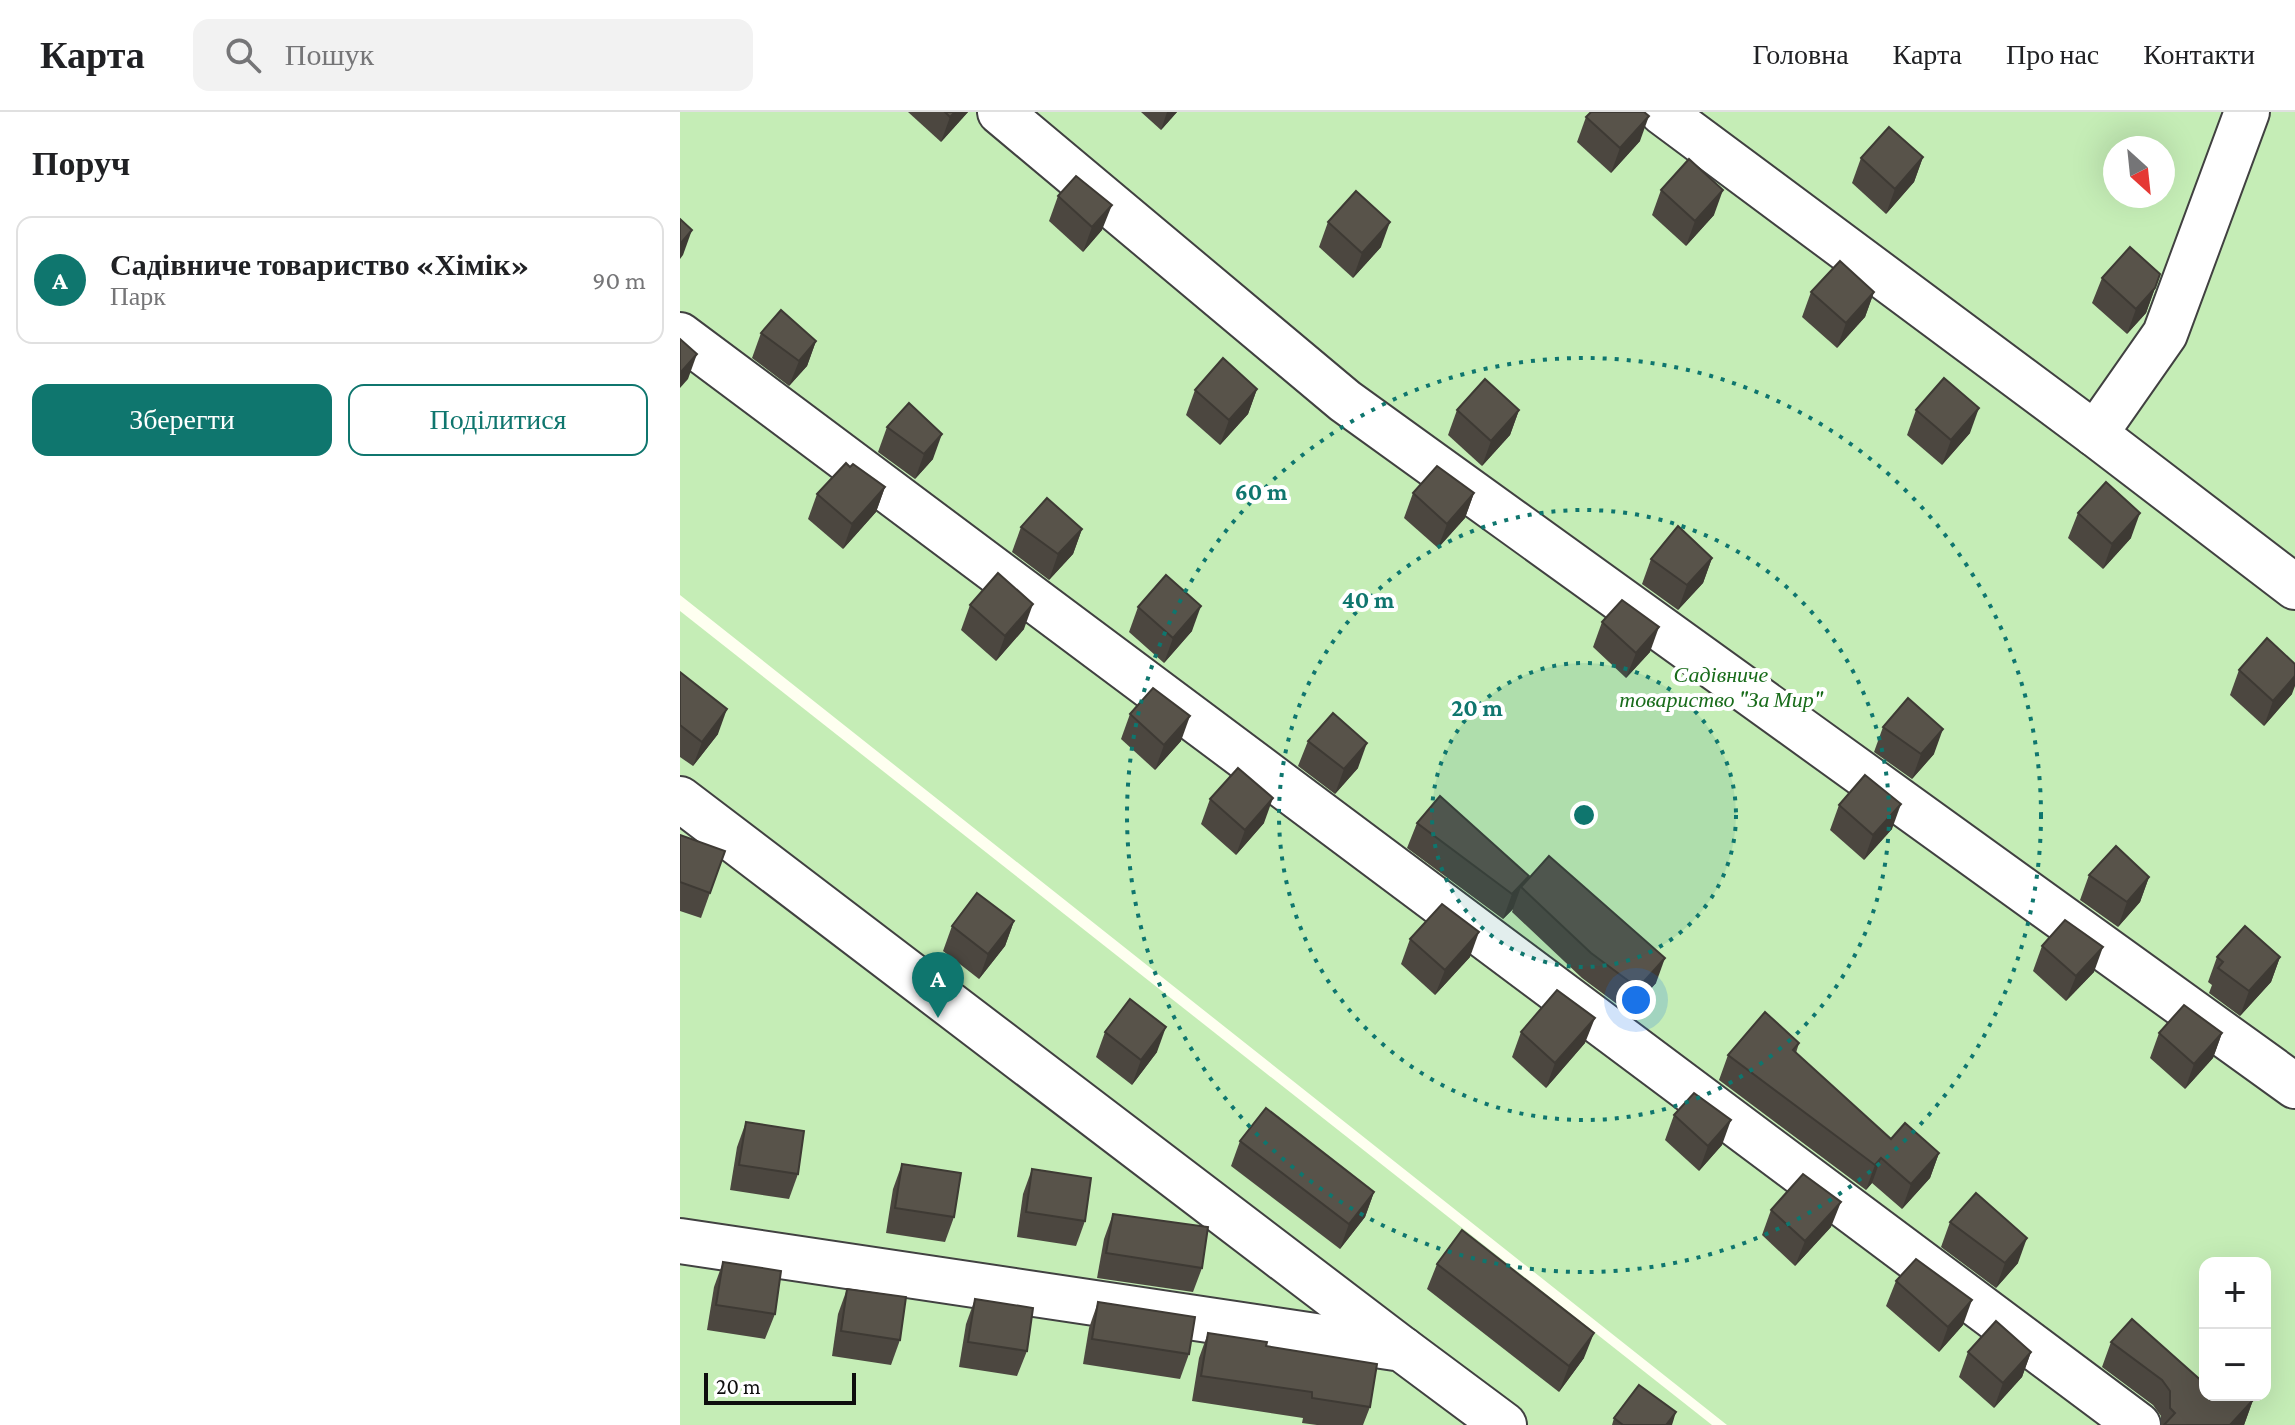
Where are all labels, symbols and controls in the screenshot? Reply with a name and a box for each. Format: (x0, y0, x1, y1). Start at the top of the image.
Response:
search box (193, 19, 753, 91)
icon: search (221, 33, 265, 77)
text: Карта (40, 34, 145, 76)
text: Пошук (285, 38, 374, 71)
text: Головна (1753, 39, 1849, 70)
text: Карта (1893, 39, 1962, 70)
text: Про нас (2006, 39, 2099, 70)
text: Контакти (2143, 39, 2255, 70)
north arrow (2103, 136, 2175, 208)
text: Поруч (32, 145, 130, 182)
text: Садівниче товариство «Хімік» (110, 248, 529, 281)
text: A (52, 266, 68, 295)
text: 90 m (592, 266, 646, 295)
text: Парк (110, 282, 166, 311)
button: Зберегти (32, 384, 332, 456)
button: Поділитися (348, 384, 648, 456)
text: 60 m (1235, 478, 1288, 505)
text: 40 m (1342, 586, 1395, 613)
park label: Садівниче товариство "За Мир" (1619, 662, 1824, 712)
text: 20 m (1451, 694, 1504, 721)
centre of rings (1570, 801, 1598, 829)
pin: A (912, 952, 964, 1018)
your location (1616, 980, 1656, 1020)
map controls (2199, 1257, 2271, 1401)
button: + (2199, 1257, 2271, 1329)
button: − (2199, 1329, 2271, 1401)
scale bar (704, 1369, 856, 1405)
text: 20 m (716, 1374, 761, 1399)

